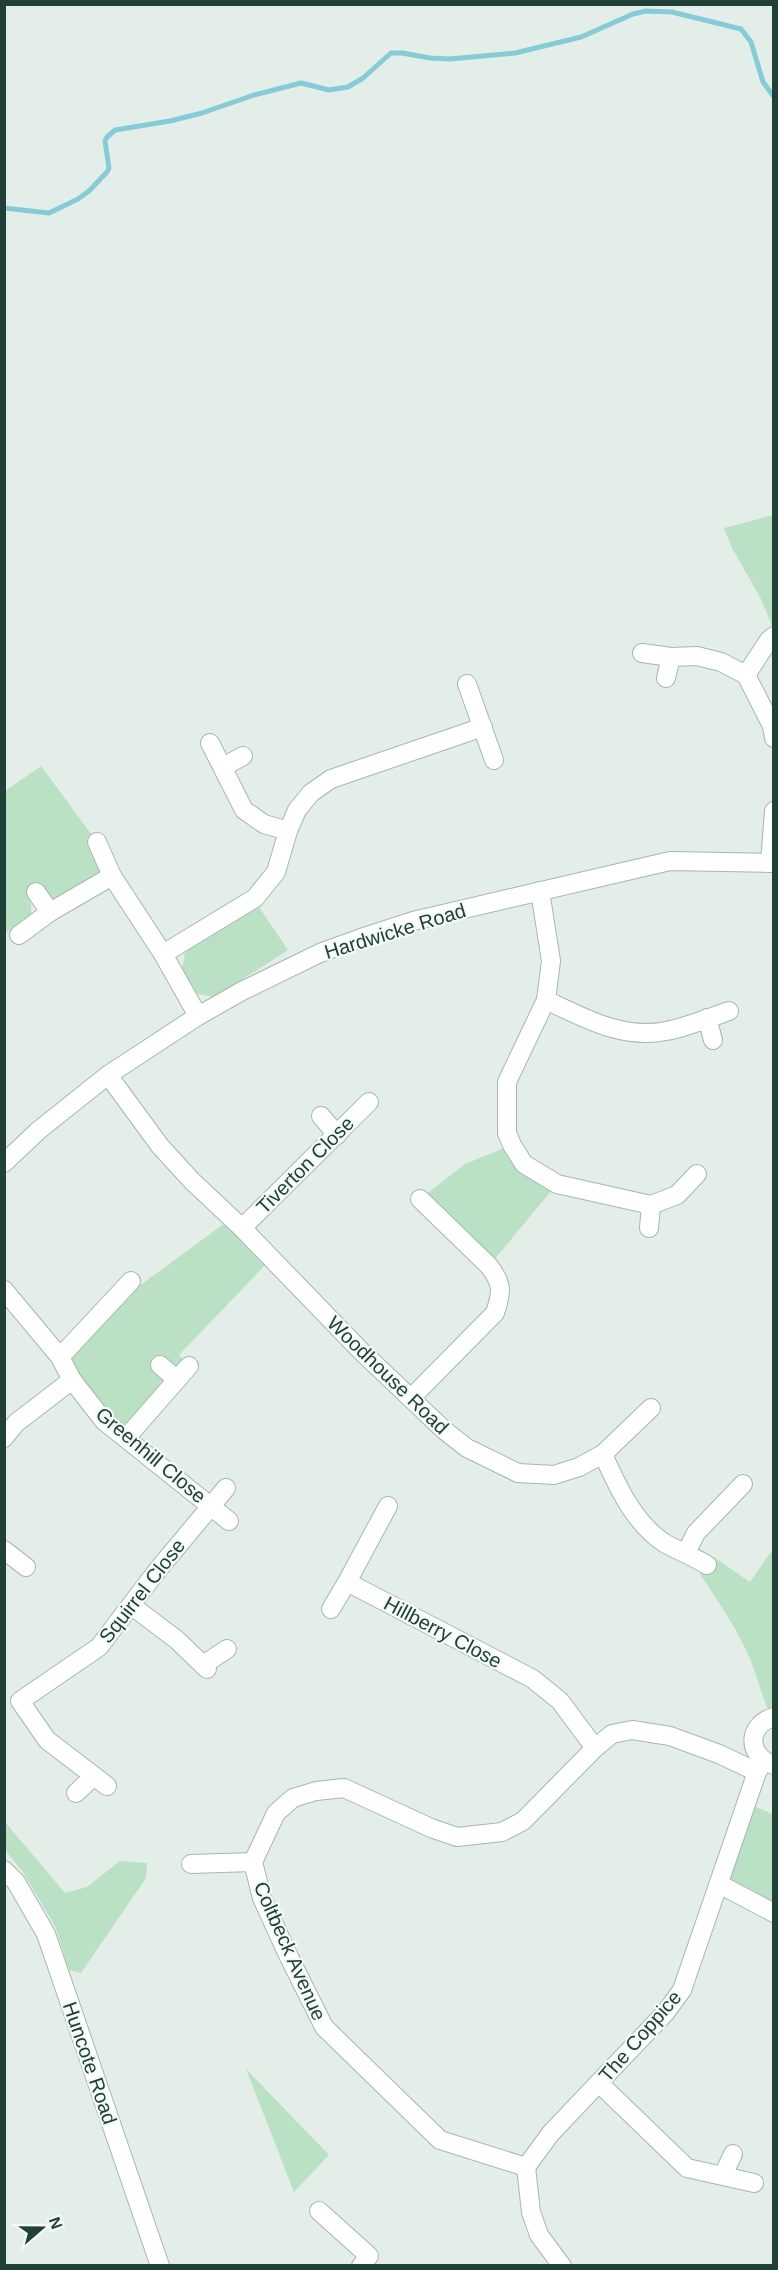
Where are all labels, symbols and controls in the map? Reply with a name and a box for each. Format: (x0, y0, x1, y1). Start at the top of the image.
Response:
street label: Hardwicke Road (322, 899, 468, 963)
street label: Tiverton Close (252, 1112, 358, 1218)
street label: Woodhouse Road (323, 1312, 453, 1438)
street label: Greenhill Close (92, 1403, 210, 1507)
street label: Squirrel Close (95, 1535, 189, 1647)
street label: Hillberry Close (380, 1592, 506, 1672)
street label: Coltbeck Avenue (249, 1878, 331, 2024)
street label: The Coppice (594, 1986, 686, 2086)
street label: Huncote Road (59, 1999, 121, 2127)
north arrow (12, 2198, 72, 2258)
text: N (46, 2215, 66, 2231)

